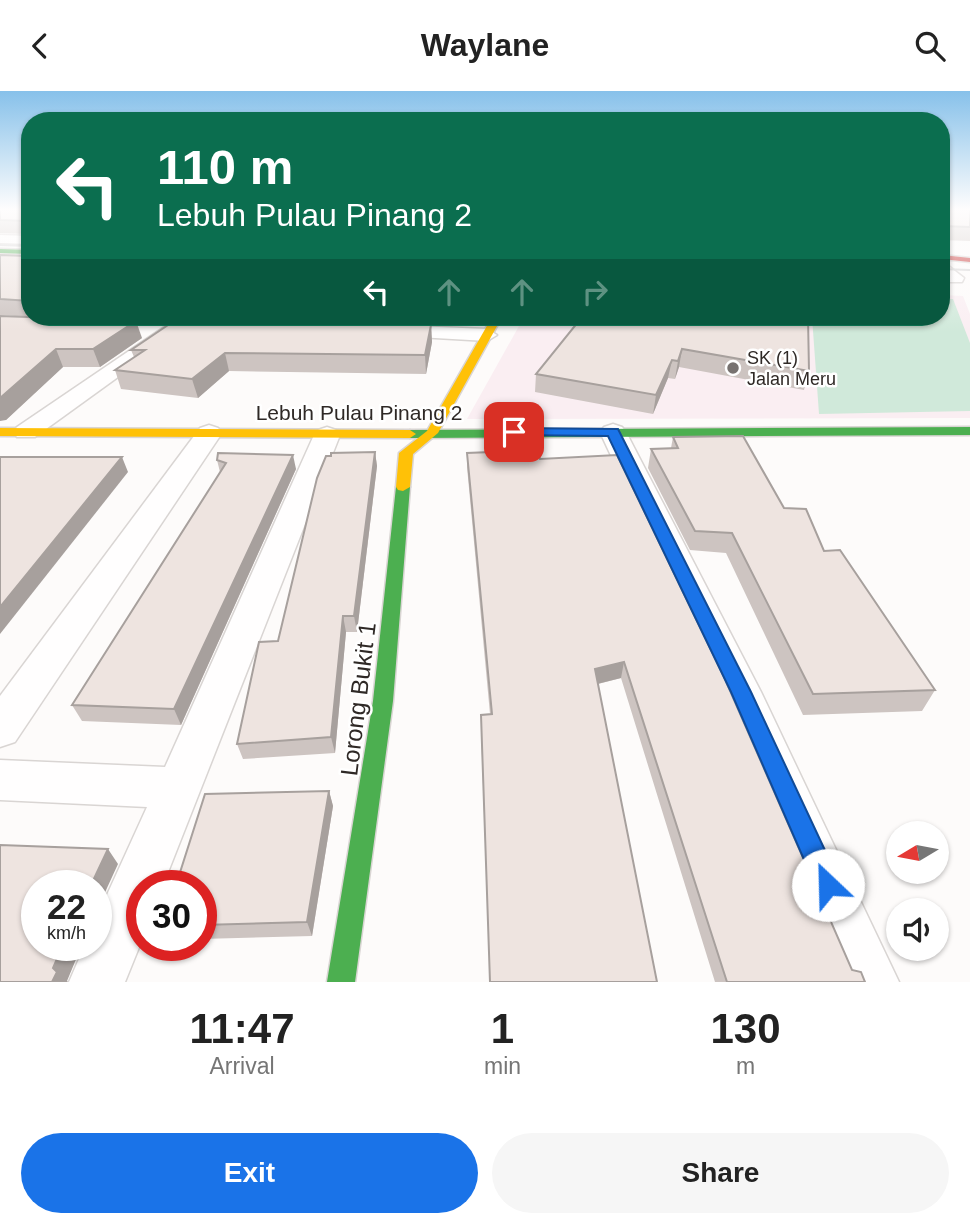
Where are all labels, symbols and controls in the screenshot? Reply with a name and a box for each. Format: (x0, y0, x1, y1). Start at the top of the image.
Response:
icon: back (21, 27, 59, 65)
text: Waylane (421, 27, 549, 63)
icon: search (911, 27, 949, 65)
icon: left (42, 140, 133, 231)
text: 110 m (157, 140, 293, 194)
text: Lebuh Pulau Pinang 2 (157, 197, 472, 233)
icon: left (357, 273, 395, 311)
icon: ahead (430, 273, 468, 311)
icon: ahead (503, 273, 541, 311)
icon: right (576, 273, 614, 311)
place label: SK (1) Jalan Meru (747, 348, 836, 389)
marker: SK (1) Jalan Meru (725, 360, 741, 376)
street label: Lebuh Pulau Pinang 2 (256, 401, 462, 424)
pin (484, 402, 544, 462)
icon: arrive (495, 413, 533, 451)
street label: Lorong Bukit 1 (335, 621, 381, 777)
north arrow (886, 821, 948, 884)
map controls (886, 821, 949, 961)
position arrow (791, 848, 865, 922)
speed limit sign: 30 (126, 870, 217, 961)
text: 22 (47, 887, 86, 926)
button: sound (886, 898, 949, 961)
text: km/h (47, 923, 86, 943)
text: 11:47 (189, 1005, 295, 1052)
text: 1 (491, 1005, 514, 1052)
text: 130 (710, 1005, 781, 1052)
text: Arrival (209, 1053, 275, 1079)
text: min (484, 1053, 521, 1079)
text: m (736, 1053, 755, 1079)
button: Exit (21, 1133, 478, 1213)
button: Share (492, 1133, 949, 1213)

